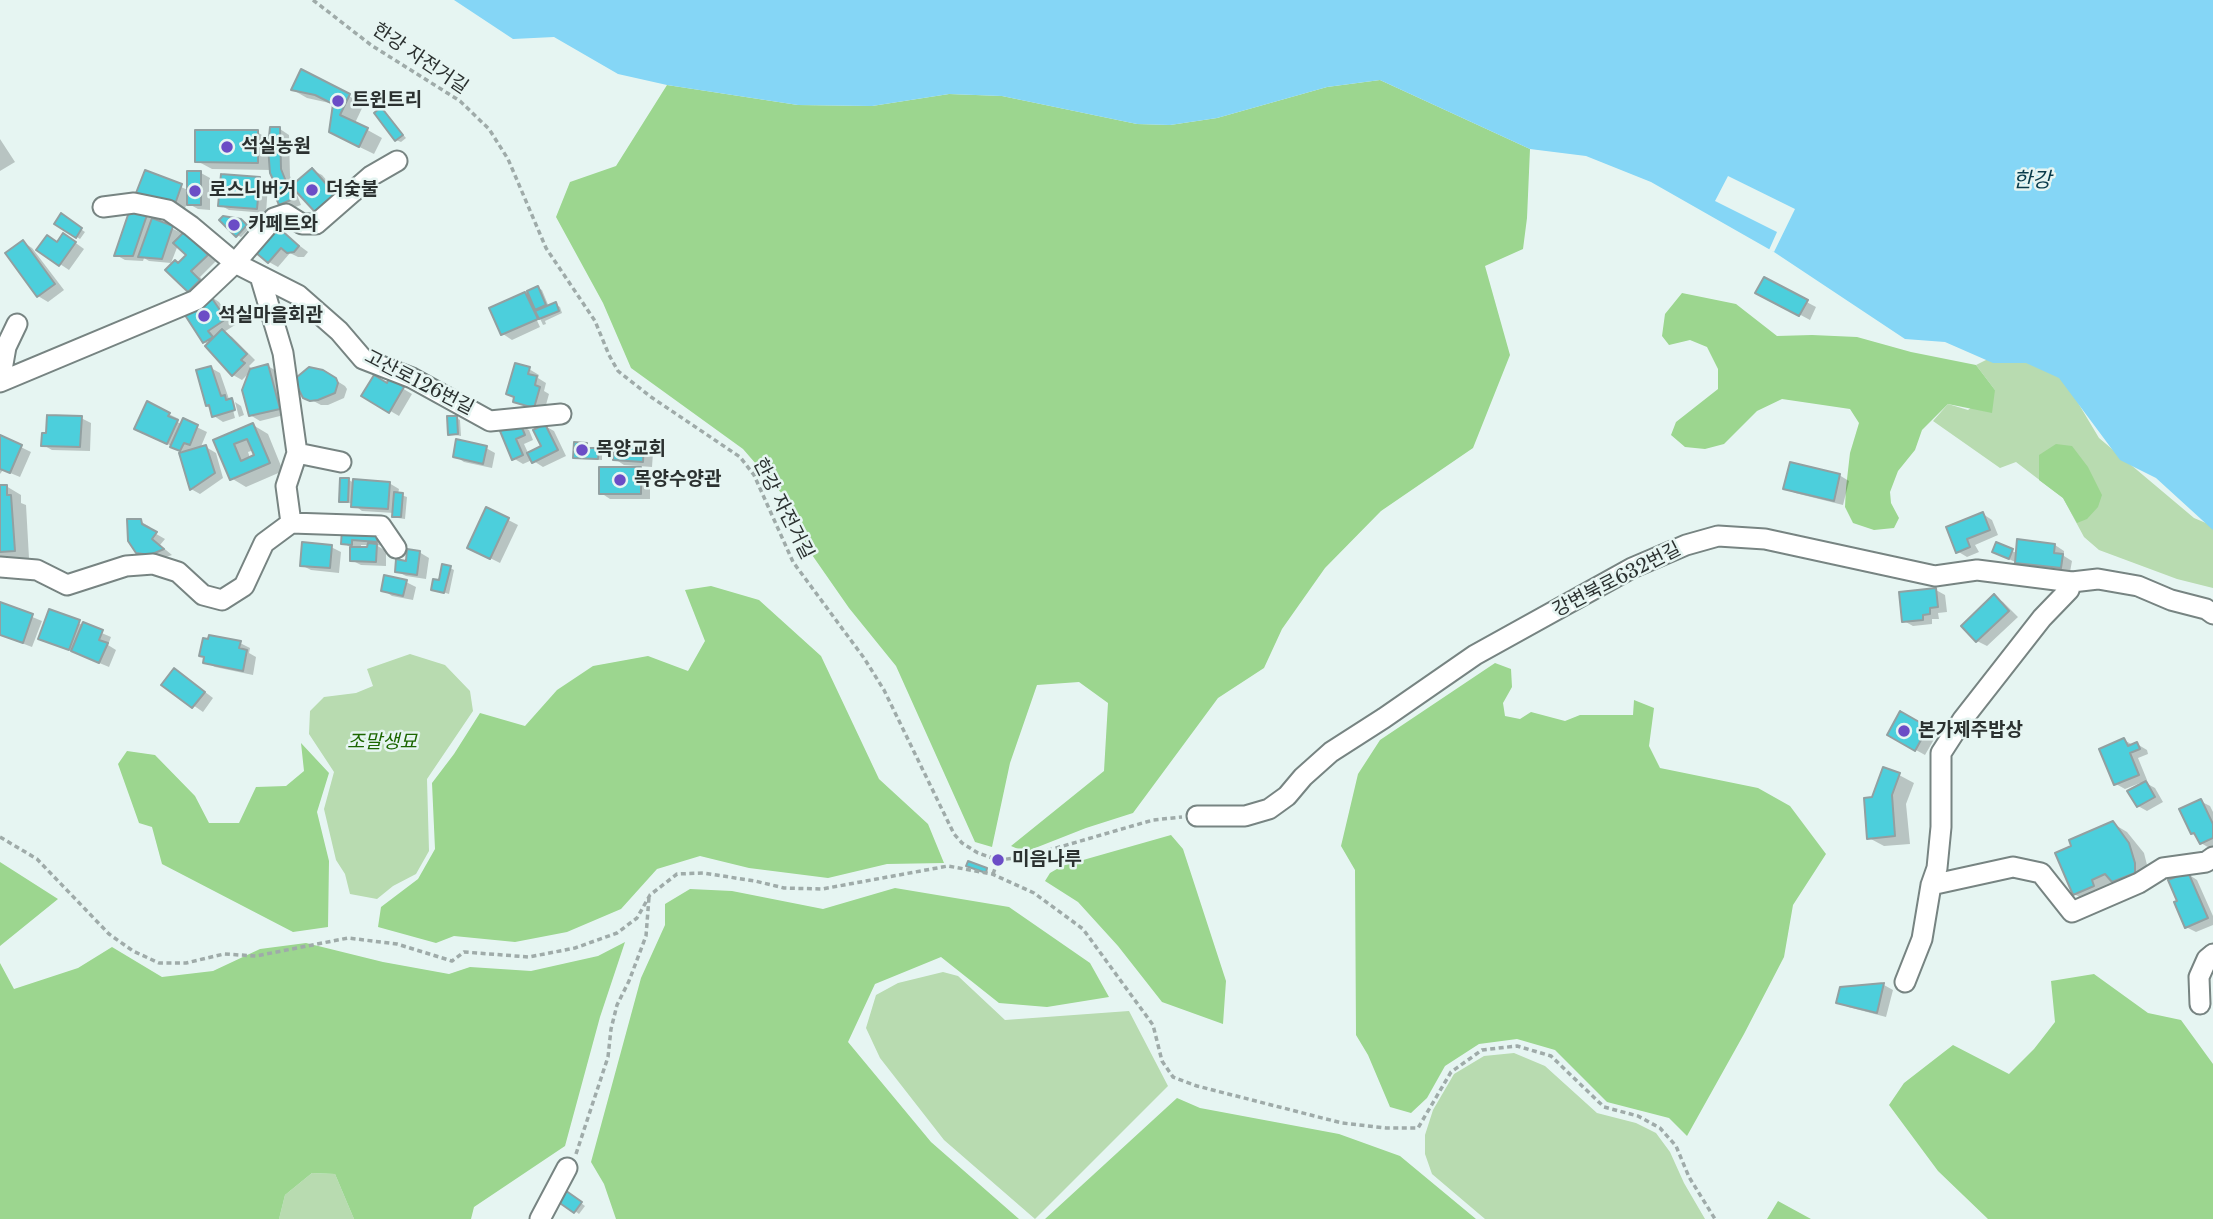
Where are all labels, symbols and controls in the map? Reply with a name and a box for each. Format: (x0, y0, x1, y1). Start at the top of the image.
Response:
street label: 한강 자전거길 (368, 19, 472, 99)
place label: 트윈트리 (352, 90, 422, 112)
marker: 트윈트리 (330, 93, 346, 109)
place label: 석실농원 (241, 136, 311, 158)
marker: 석실농원 (219, 139, 235, 155)
water label: 한강 (2013, 168, 2051, 194)
place label: 더숯불 (326, 179, 378, 201)
place label: 로스니버거 (209, 180, 296, 202)
marker: 더숯불 (304, 182, 320, 198)
marker: 로스니버거 (187, 183, 203, 199)
place label: 카페트와 (248, 214, 318, 236)
marker: 카페트와 (226, 217, 242, 233)
place label: 석실마을회관 (218, 305, 323, 327)
marker: 석실마을회관 (196, 308, 212, 324)
street label: 고산로126번길 (360, 346, 478, 420)
place label: 목양교회 (596, 439, 666, 461)
marker: 목양교회 (574, 442, 590, 458)
street label: 한강 자전거길 (748, 455, 818, 563)
place label: 목양수양관 (634, 469, 721, 491)
marker: 목양수양관 (612, 472, 628, 488)
street label: 강변북로632번길 (1549, 538, 1685, 622)
place label: 본가제주밥상 (1918, 720, 2023, 742)
marker: 본가제주밥상 (1896, 723, 1912, 739)
park label: 조말생묘 (347, 732, 417, 754)
place label: 미음나루 (1012, 849, 1082, 871)
marker: 미음나루 (990, 852, 1006, 868)

